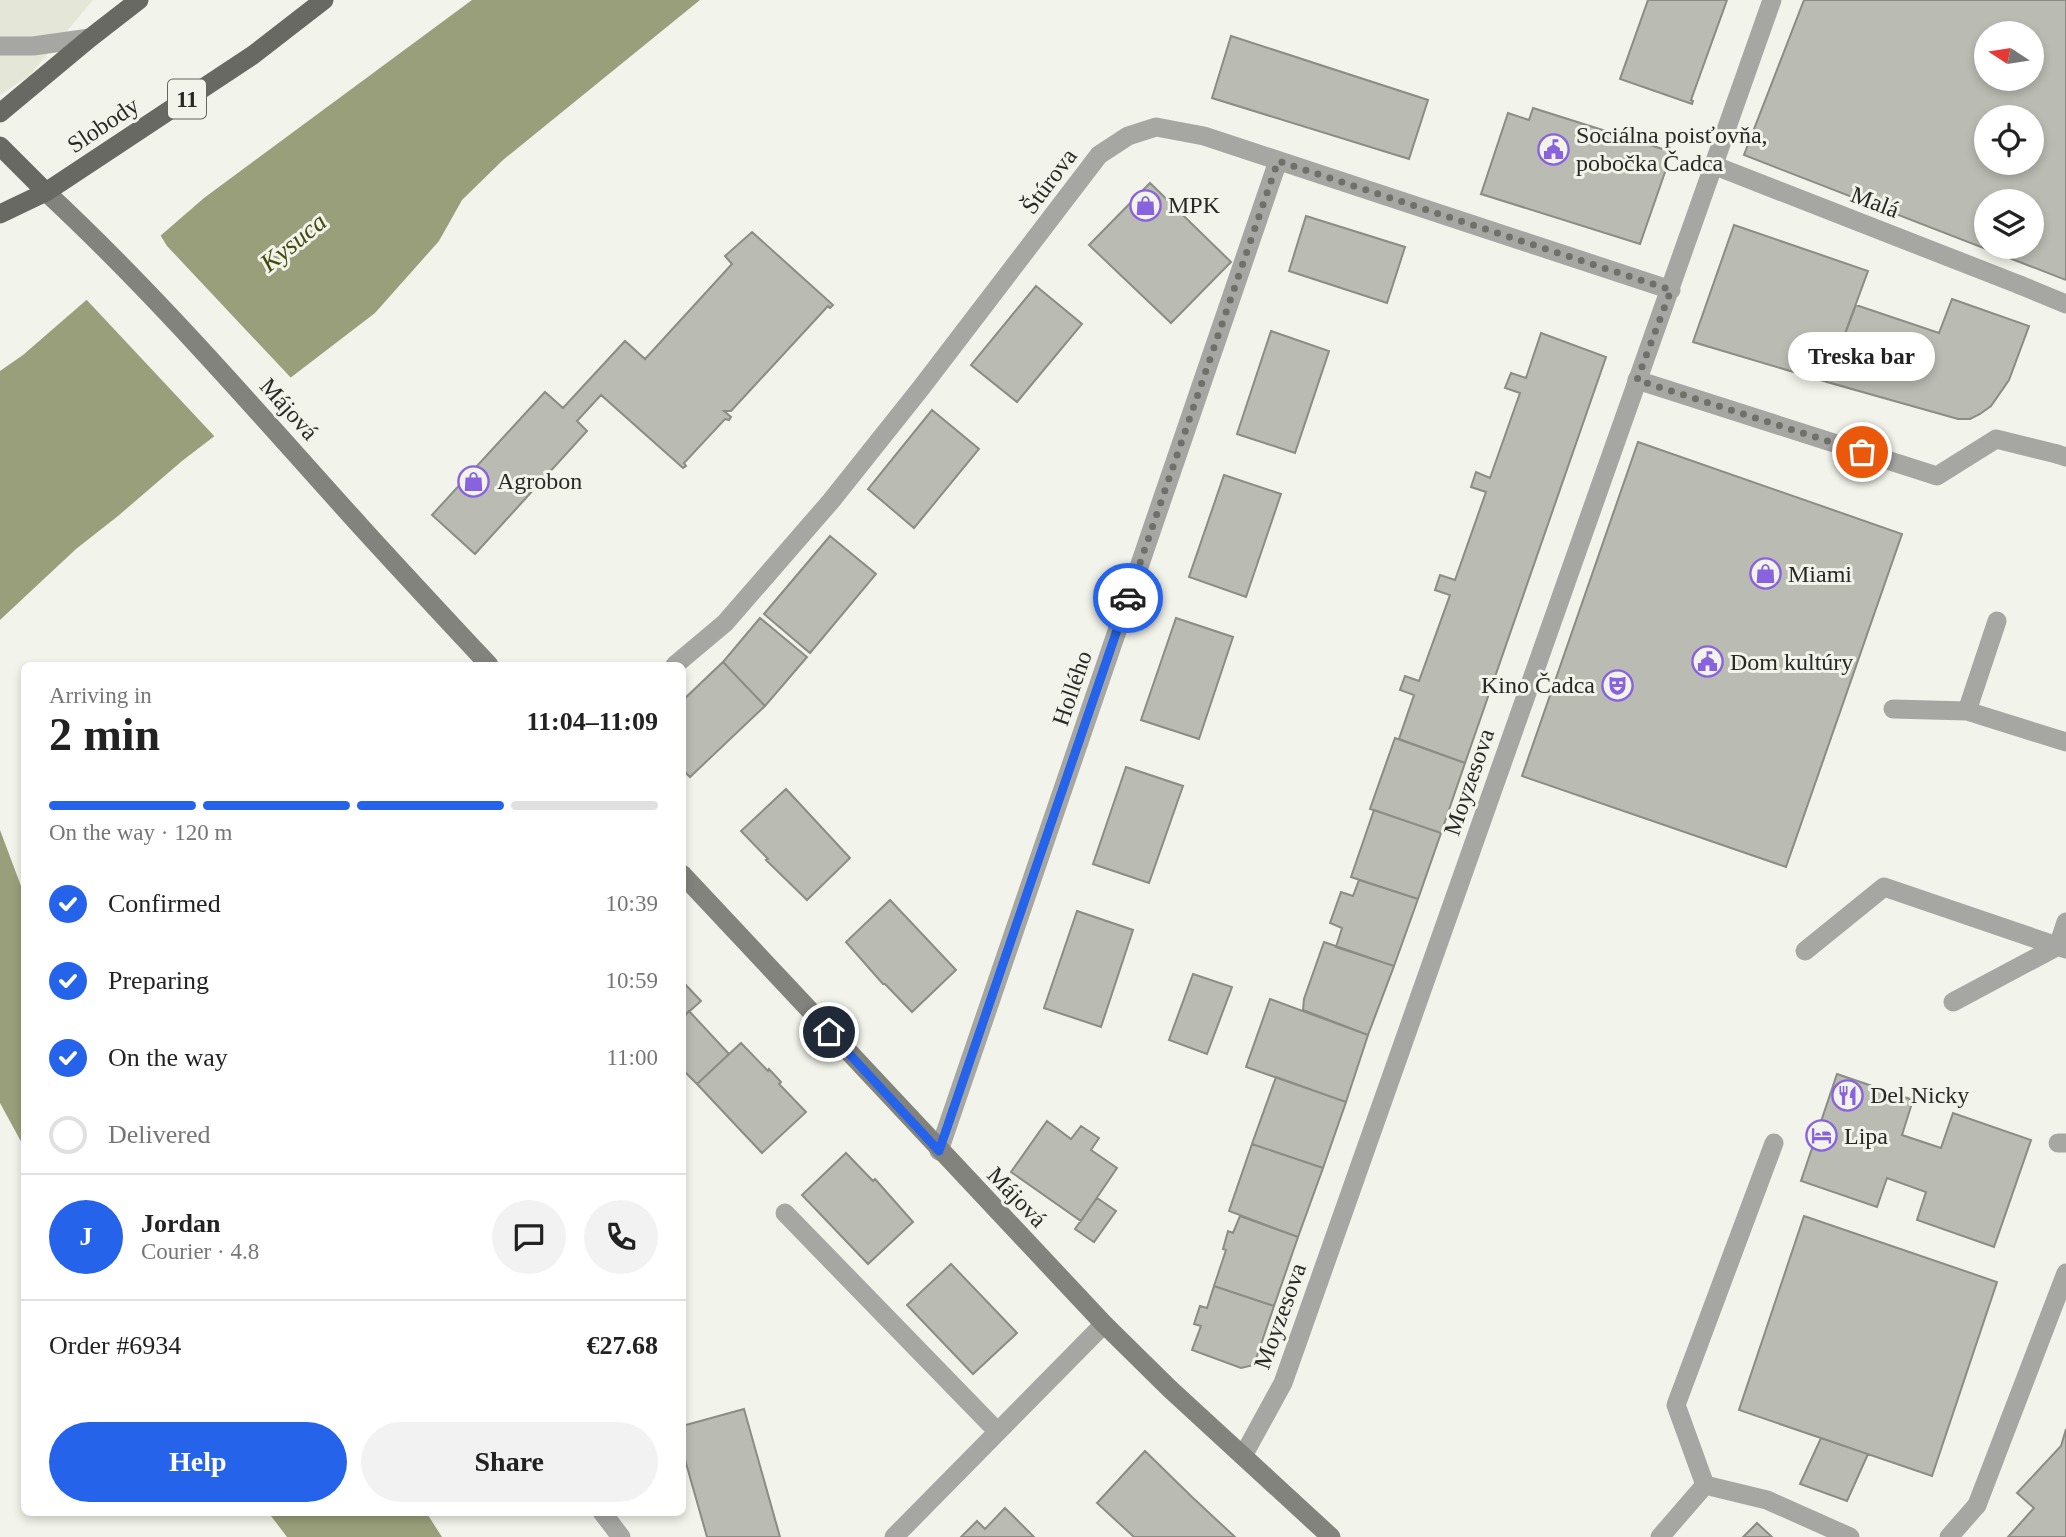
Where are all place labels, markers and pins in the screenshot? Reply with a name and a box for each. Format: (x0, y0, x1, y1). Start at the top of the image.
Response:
place label: Sociálna poisťovňa, pobočka Čadca (1576, 122, 1768, 176)
public building icon: Sociálna poisťovňa, pobočka Čadca (1536, 132, 1570, 166)
shop icon: MPK (1128, 188, 1162, 222)
place label: MPK (1168, 192, 1221, 218)
callout: Treska bar (1788, 333, 1936, 382)
pin (1832, 422, 1892, 482)
shop icon: Agrobon (457, 464, 491, 498)
place label: Agrobon (497, 468, 582, 494)
shop icon: Miami (1748, 557, 1782, 591)
place label: Miami (1788, 561, 1852, 587)
public building icon: Dom kultúry (1690, 645, 1724, 679)
place label: Dom kultúry (1730, 649, 1853, 675)
theatre icon: Kino Čadca (1601, 668, 1635, 702)
place label: Kino Čadca (1481, 672, 1595, 698)
pin (799, 1002, 859, 1062)
restaurant icon: Del Nicky (1830, 1078, 1864, 1112)
place label: Del Nicky (1870, 1082, 1969, 1108)
hotel icon: Lipa (1804, 1119, 1838, 1153)
place label: Lipa (1844, 1123, 1888, 1149)

